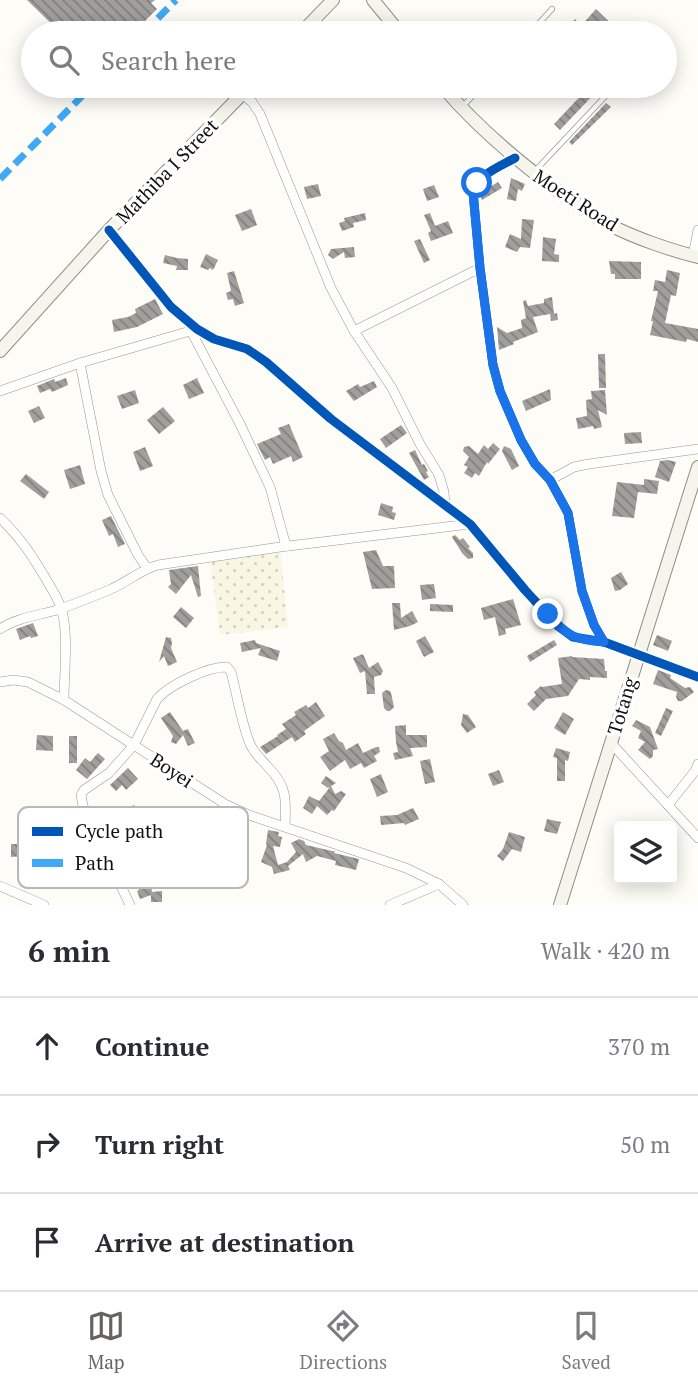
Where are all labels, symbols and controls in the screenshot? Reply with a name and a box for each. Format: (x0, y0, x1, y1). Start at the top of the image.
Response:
search box (21, 21, 677, 98)
icon: search (45, 41, 83, 79)
text: Search here (101, 43, 236, 77)
street label: Mathiba I Street (110, 113, 223, 228)
street label: Moeti Road (529, 163, 624, 237)
route start (461, 167, 492, 198)
route end (532, 598, 563, 629)
street label: Totang (601, 673, 642, 738)
street label: Boyei (146, 746, 199, 793)
legend (18, 807, 248, 888)
text: Cycle path (75, 818, 163, 843)
map controls (614, 821, 677, 884)
button: layers (614, 821, 677, 884)
text: Path (75, 850, 114, 875)
text: 6 min (28, 931, 110, 971)
text: Walk · 420 m (541, 935, 670, 966)
icon: ahead (28, 1027, 66, 1065)
text: Continue (95, 1029, 209, 1063)
text: 370 m (608, 1031, 670, 1062)
icon: right (28, 1125, 66, 1163)
text: Turn right (95, 1127, 224, 1161)
text: 50 m (620, 1129, 670, 1160)
icon: arrive (28, 1223, 66, 1261)
text: Arrive at destination (95, 1225, 354, 1259)
tab: Map (87, 1307, 125, 1374)
tab: Directions (300, 1307, 387, 1374)
tab: Saved (562, 1307, 611, 1374)

